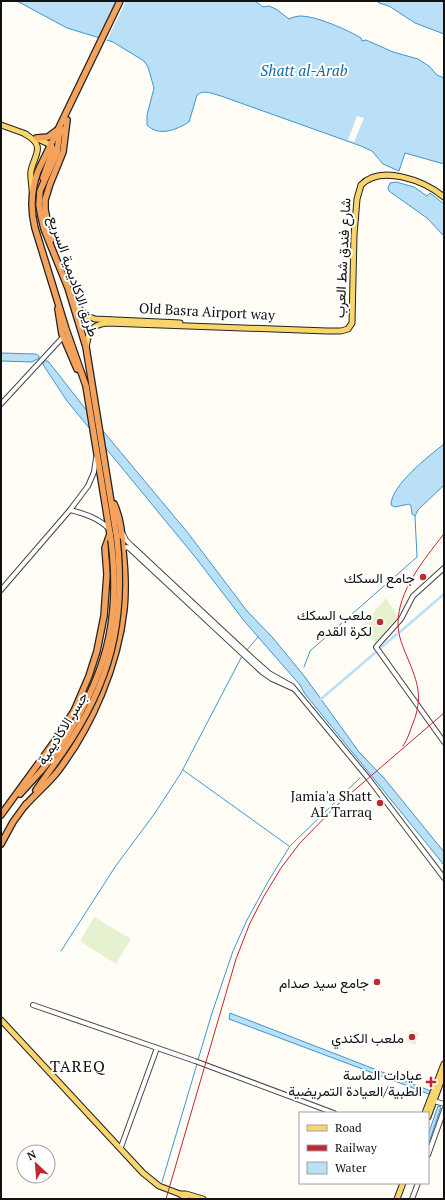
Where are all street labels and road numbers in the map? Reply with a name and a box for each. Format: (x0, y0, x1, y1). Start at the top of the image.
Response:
street label: شارع فندق شط العرب (329, 197, 357, 319)
street label: طريق الاكاديمية السريع (42, 213, 104, 340)
street label: Old Basra Airport way (138, 298, 276, 324)
street label: جسر الاكاديمية (32, 688, 92, 768)

